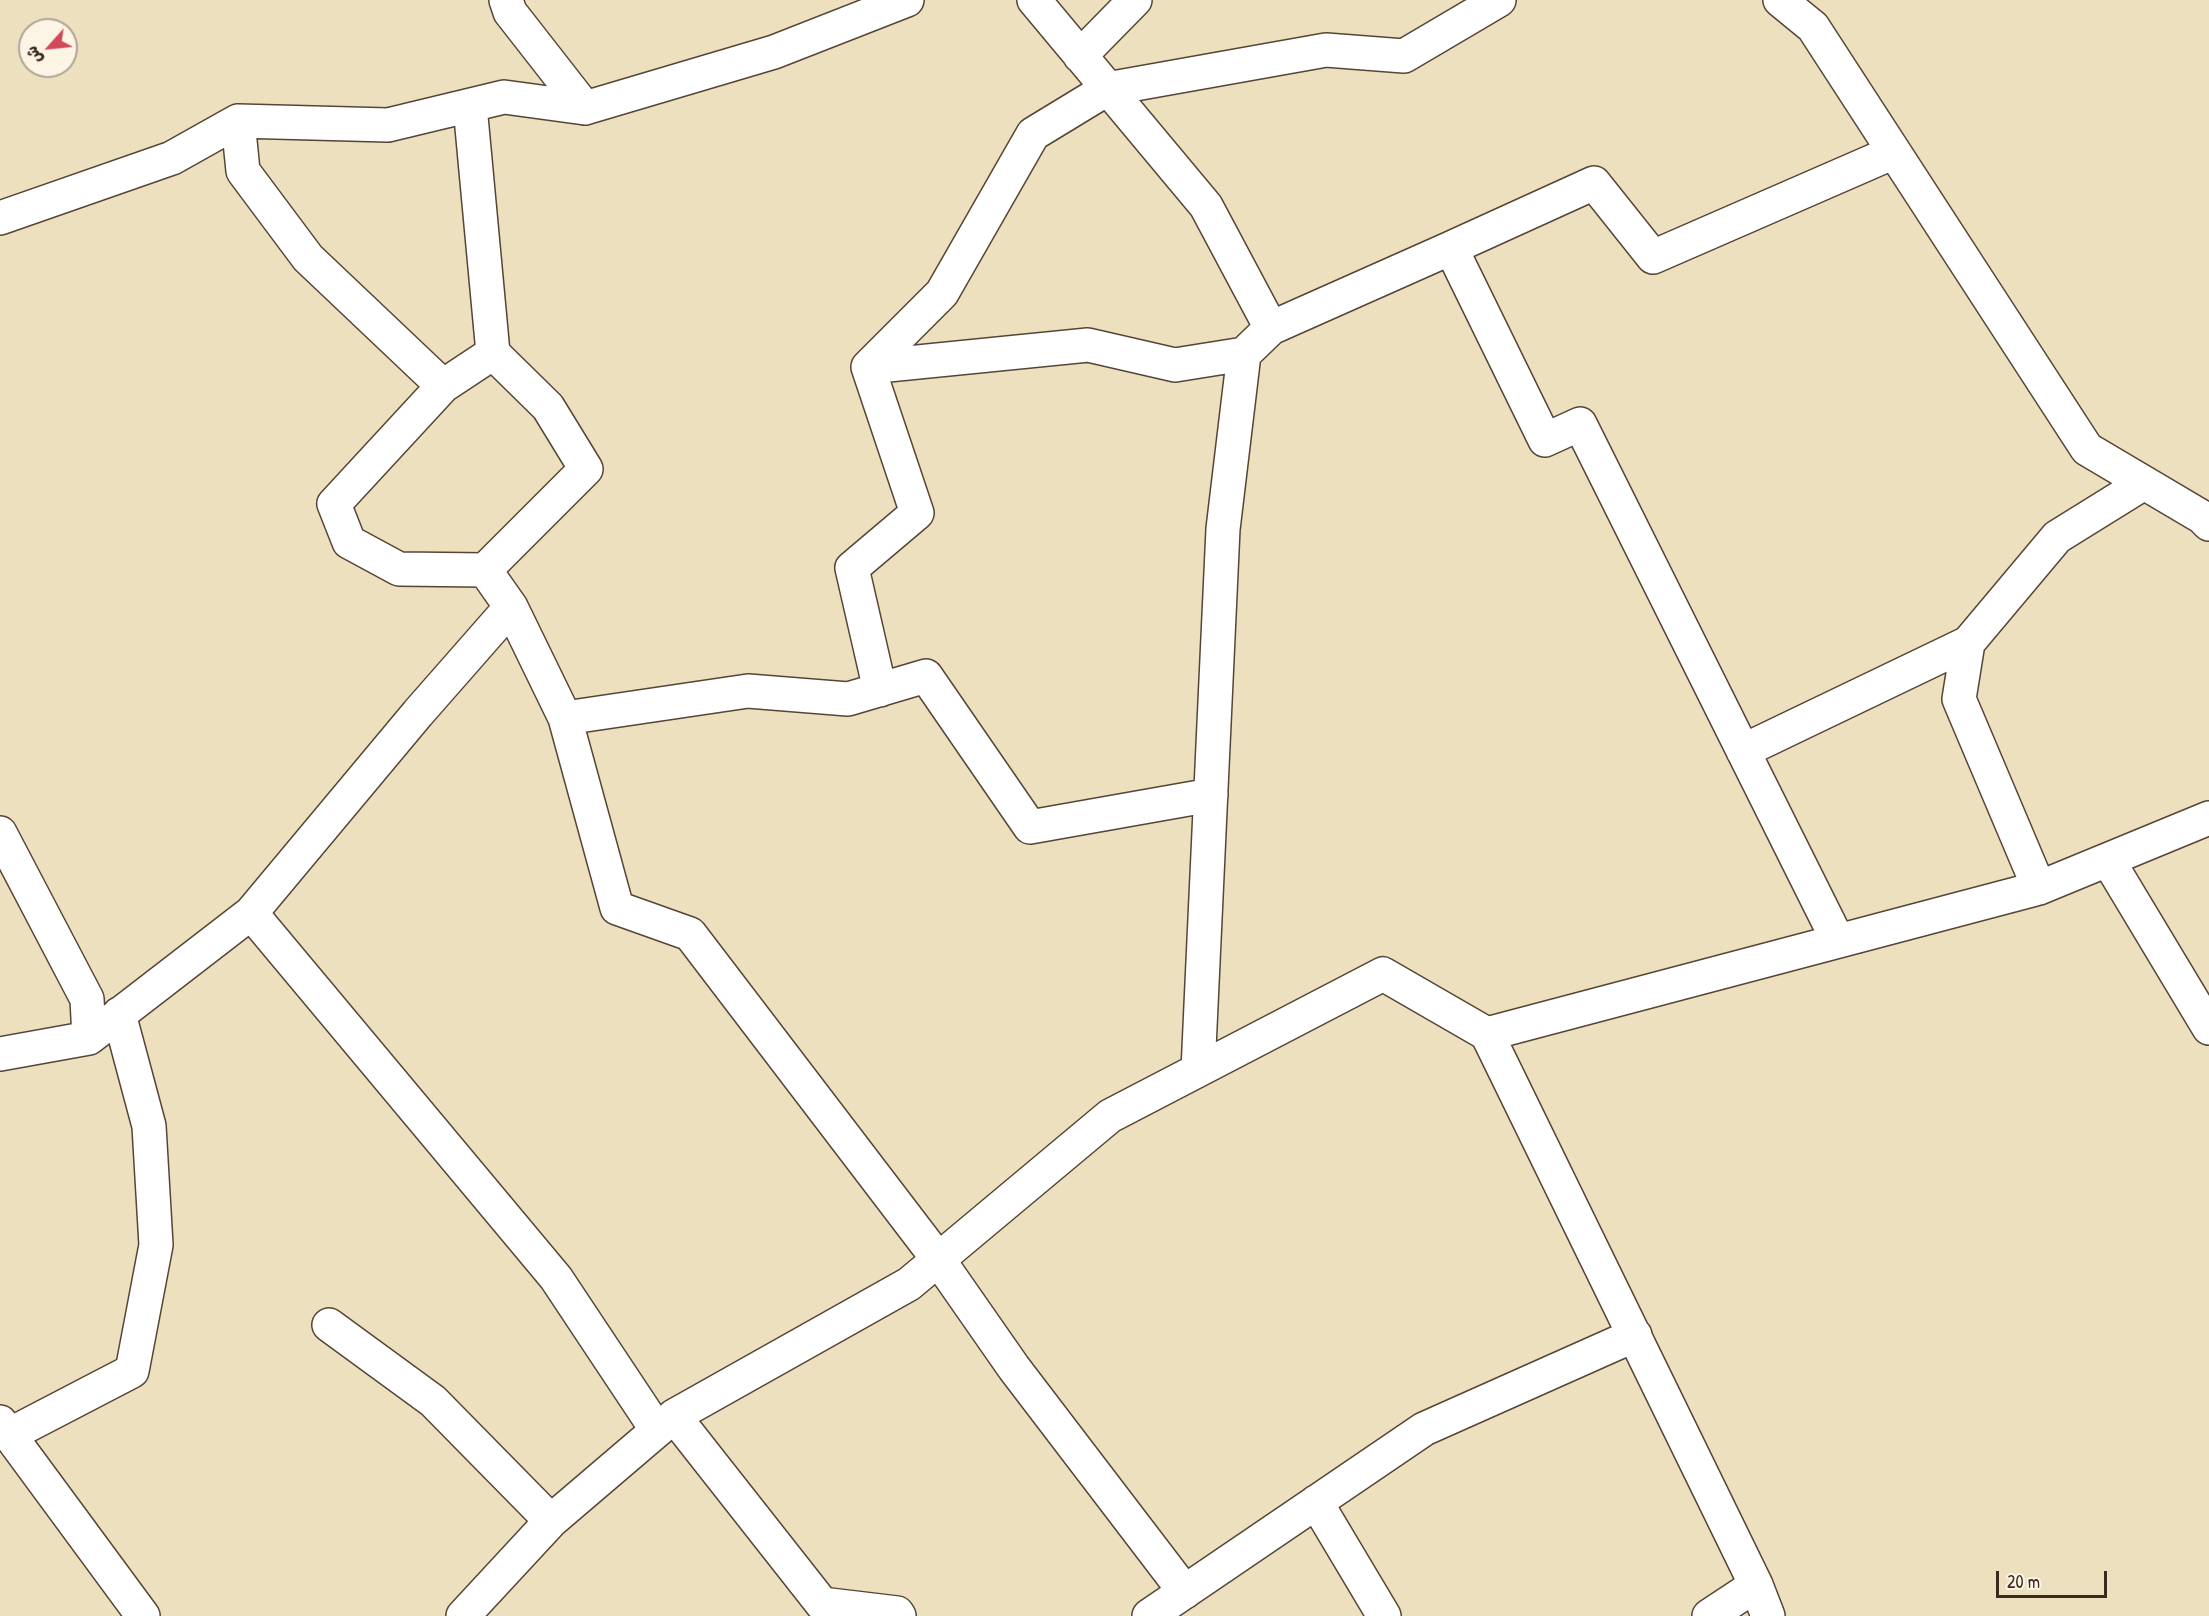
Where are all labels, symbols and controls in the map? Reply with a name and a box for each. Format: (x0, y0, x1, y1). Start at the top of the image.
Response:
north arrow (18, 18, 78, 78)
text: ش (20, 42, 48, 68)
scale bar (1999, 1559, 2110, 1597)
text: 20 m (2007, 1569, 2040, 1594)

